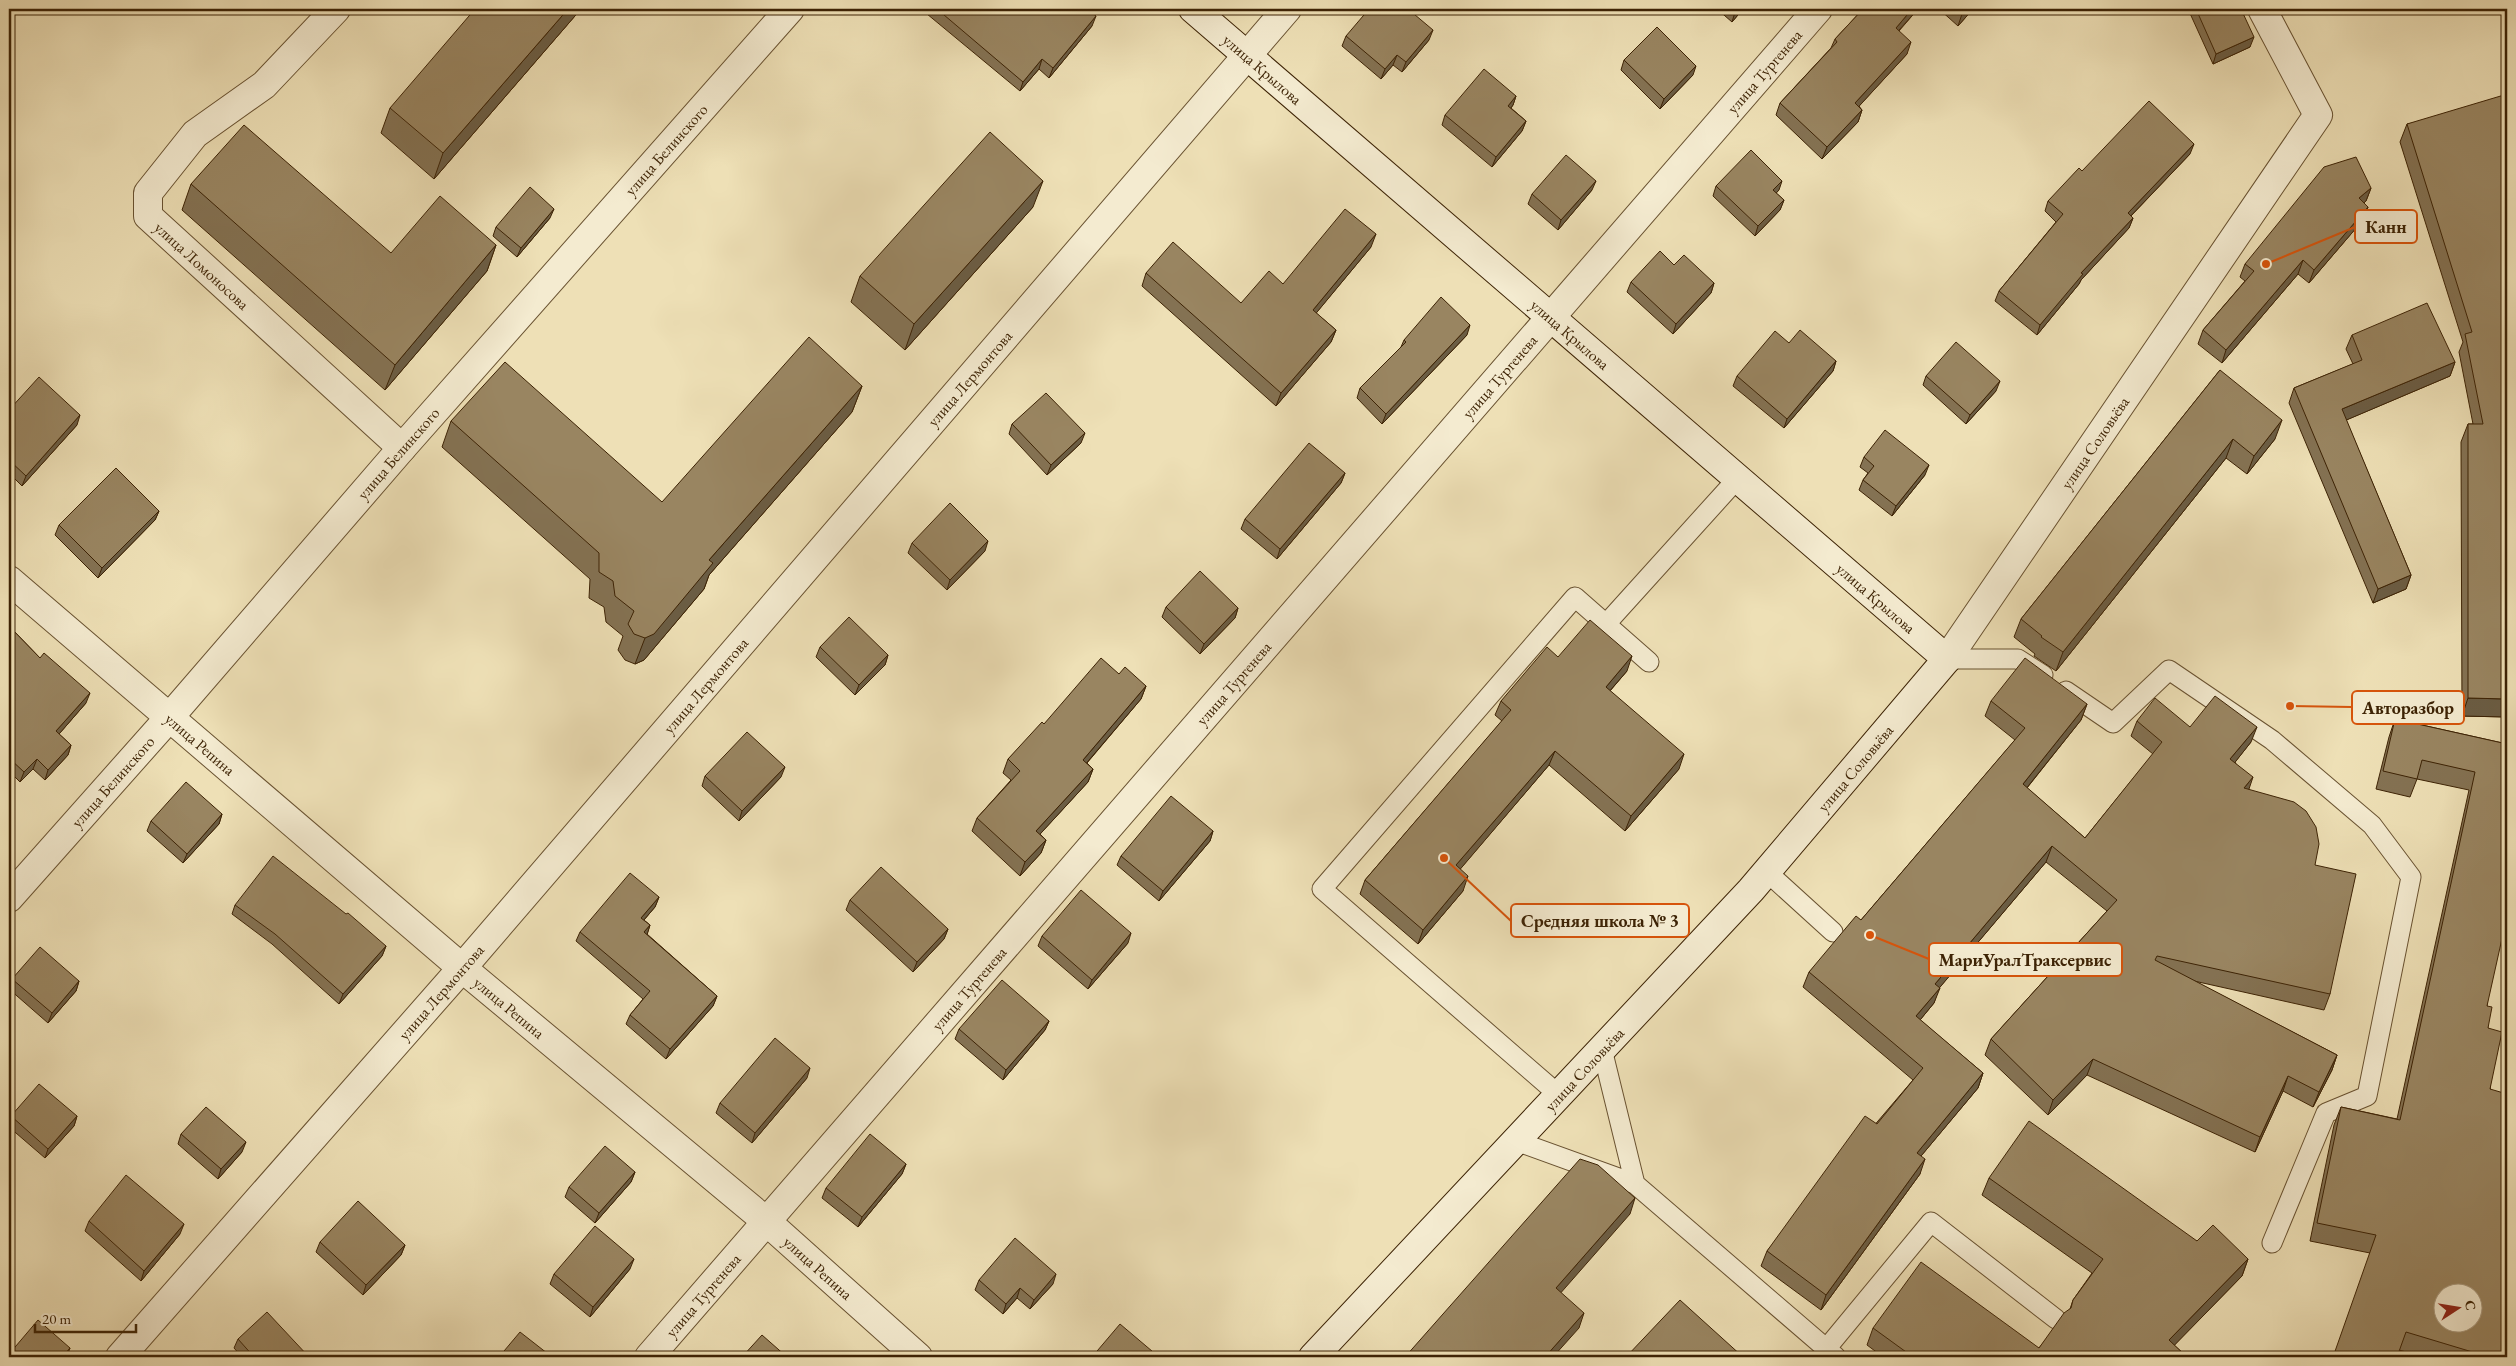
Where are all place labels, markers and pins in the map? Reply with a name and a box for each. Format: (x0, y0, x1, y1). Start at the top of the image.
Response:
callout: Канн (2355, 210, 2417, 243)
callout: Авторазбор (2352, 691, 2464, 724)
callout: Средняя школа № 3 (1511, 904, 1689, 937)
callout: МариУралТраксервис (1929, 943, 2122, 976)

